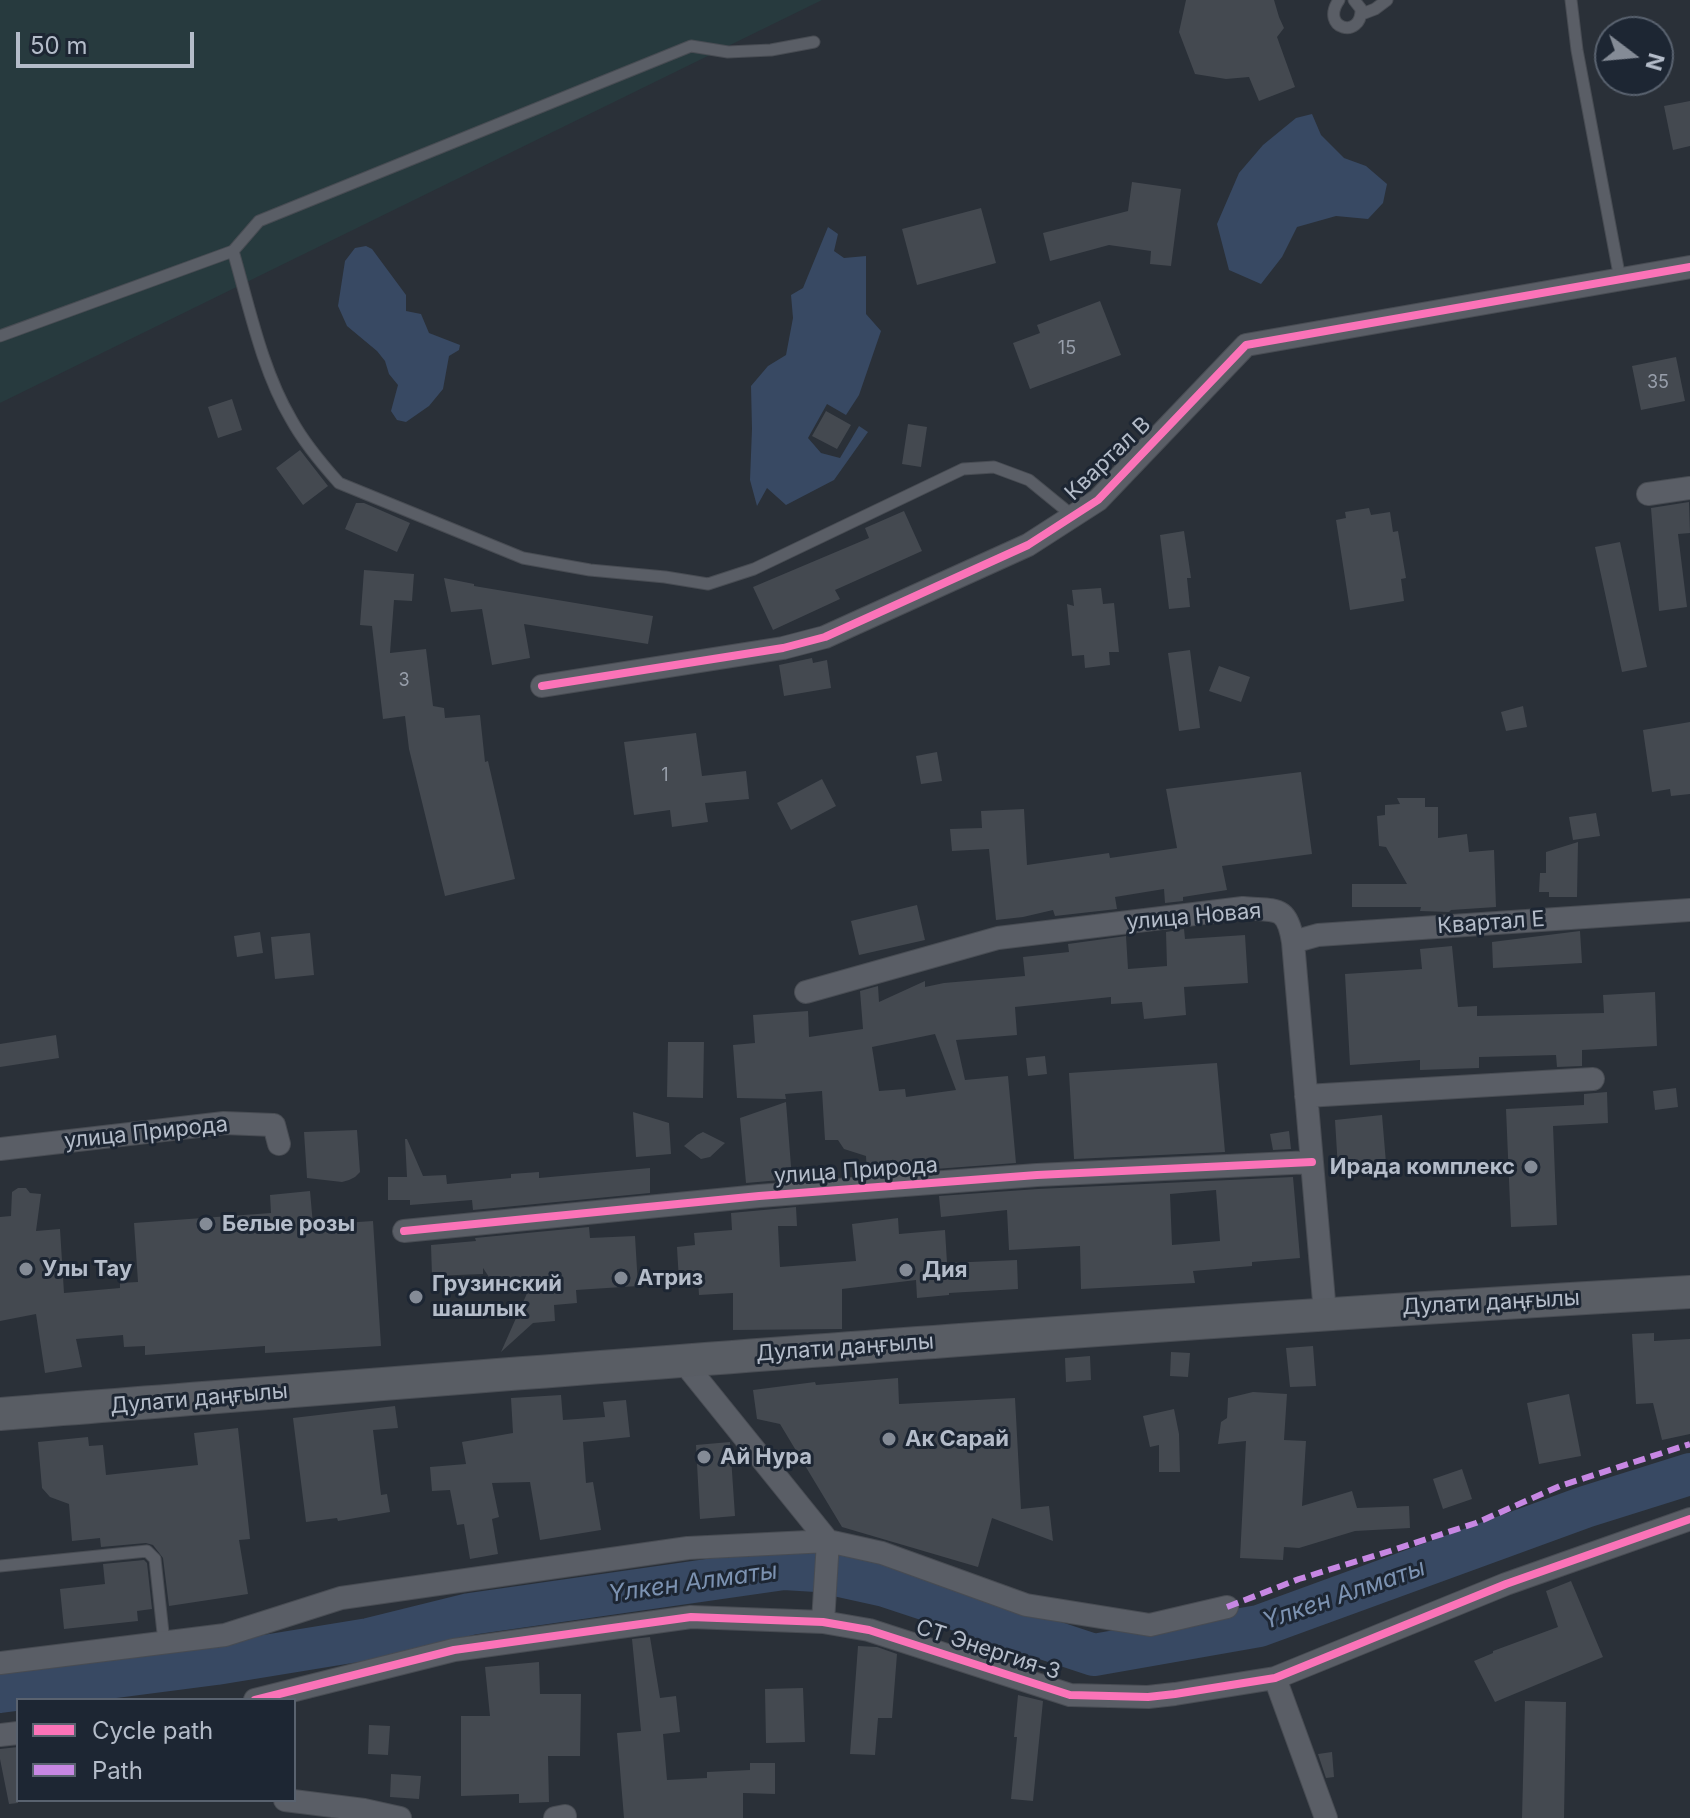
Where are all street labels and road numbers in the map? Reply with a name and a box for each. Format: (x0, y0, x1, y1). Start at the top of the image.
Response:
street label: Квартал В (1060, 412, 1156, 506)
street label: улица Новая (1125, 898, 1263, 936)
street label: Квартал Е (1436, 906, 1546, 940)
street label: улица Природа (63, 1111, 229, 1155)
street label: улица Природа (773, 1152, 939, 1190)
street label: Дулати даңғылы (1401, 1285, 1581, 1321)
street label: Дулати даңғылы (755, 1329, 935, 1367)
street label: Дулати даңғылы (109, 1378, 289, 1420)
street label: СТ Энергия-3 (912, 1614, 1064, 1686)

